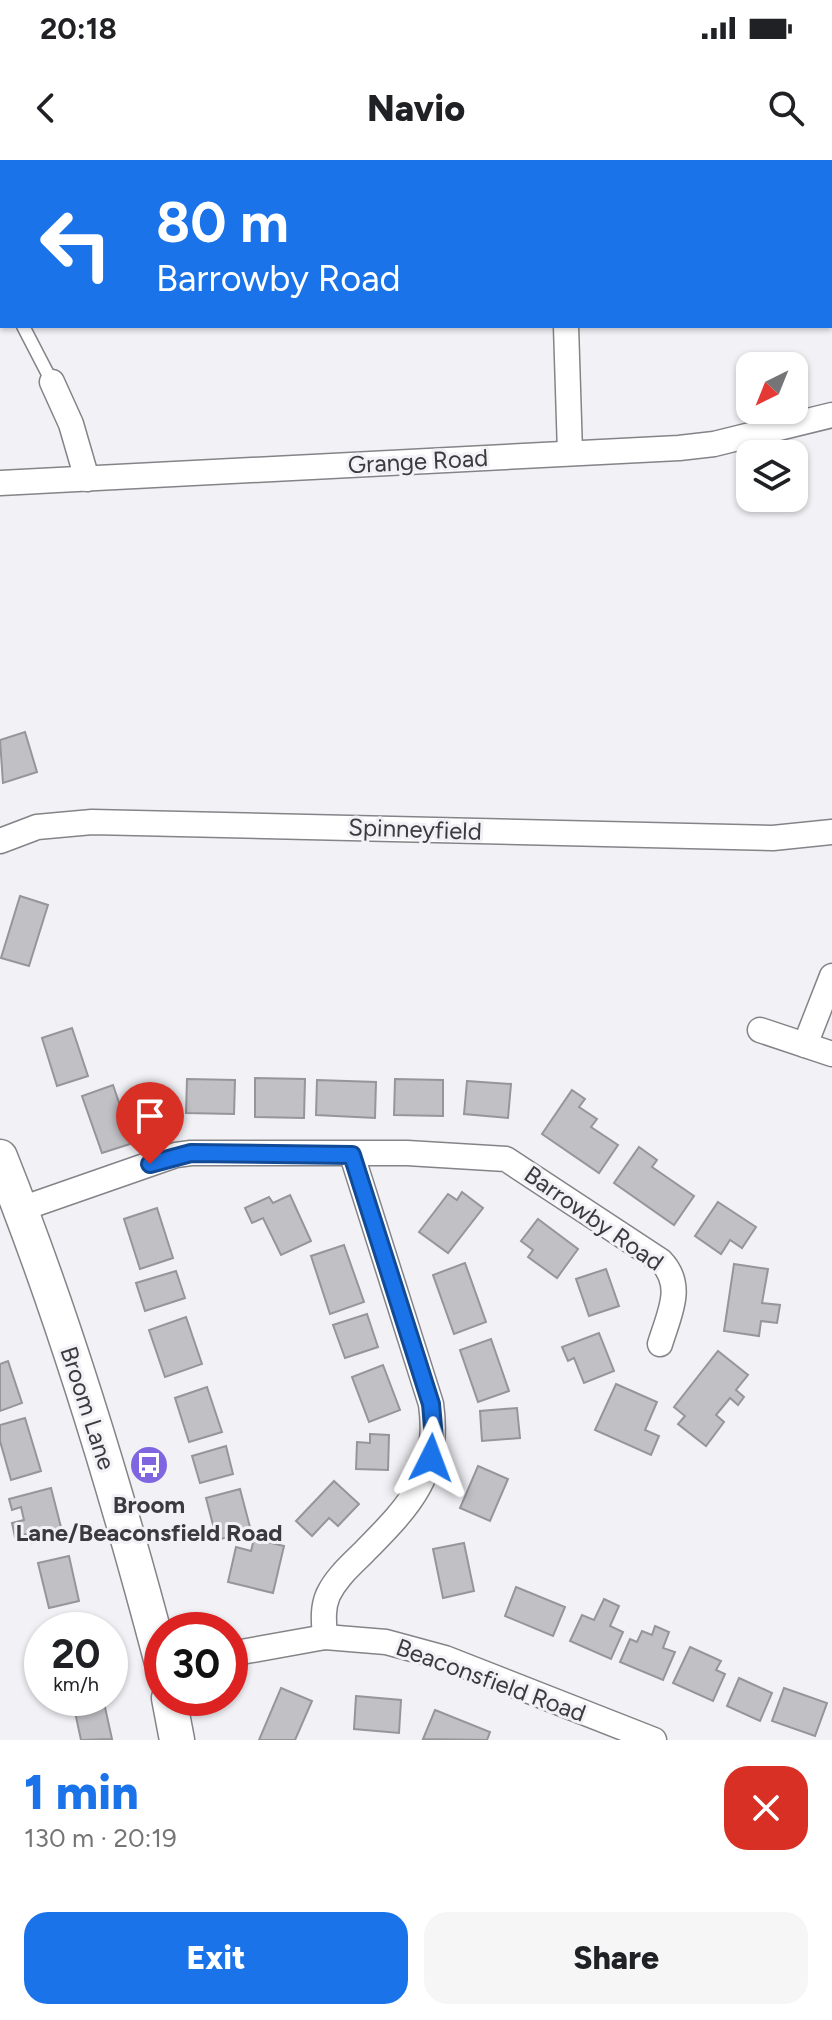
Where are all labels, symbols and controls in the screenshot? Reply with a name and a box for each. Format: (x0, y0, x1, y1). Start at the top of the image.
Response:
text: 20:18 (40, 10, 117, 47)
icon: back (24, 86, 68, 130)
icon: search (764, 86, 808, 130)
text: Navio (367, 87, 465, 130)
text: 80 m (156, 189, 289, 256)
icon: left (24, 192, 128, 296)
text: Barrowby Road (156, 257, 401, 300)
north arrow (736, 352, 808, 424)
map controls (736, 352, 808, 512)
button: layers (736, 440, 808, 512)
street label: Grange Road (347, 443, 489, 479)
street label: Spinneyfield (348, 812, 482, 846)
pin (116, 1082, 184, 1164)
icon: arrive (128, 1094, 172, 1138)
street label: Barrowby Road (519, 1159, 669, 1277)
street label: Broom Lane (54, 1343, 122, 1473)
position arrow (389, 1416, 473, 1500)
bus stop icon: Broom Lane/Beaconsfield Road (128, 1444, 170, 1486)
place label: Broom Lane/Beaconsfield Road (15, 1490, 283, 1547)
speed limit sign: 30 (144, 1612, 248, 1716)
text: 20 (51, 1630, 101, 1678)
street label: Beaconsfield Road (392, 1632, 590, 1728)
text: km/h (53, 1672, 99, 1696)
text: 1 min (24, 1763, 139, 1821)
button: close (724, 1766, 808, 1850)
text: 130 m · 20:19 (24, 1822, 177, 1854)
button: Exit (24, 1912, 408, 2004)
button: Share (424, 1912, 808, 2004)

